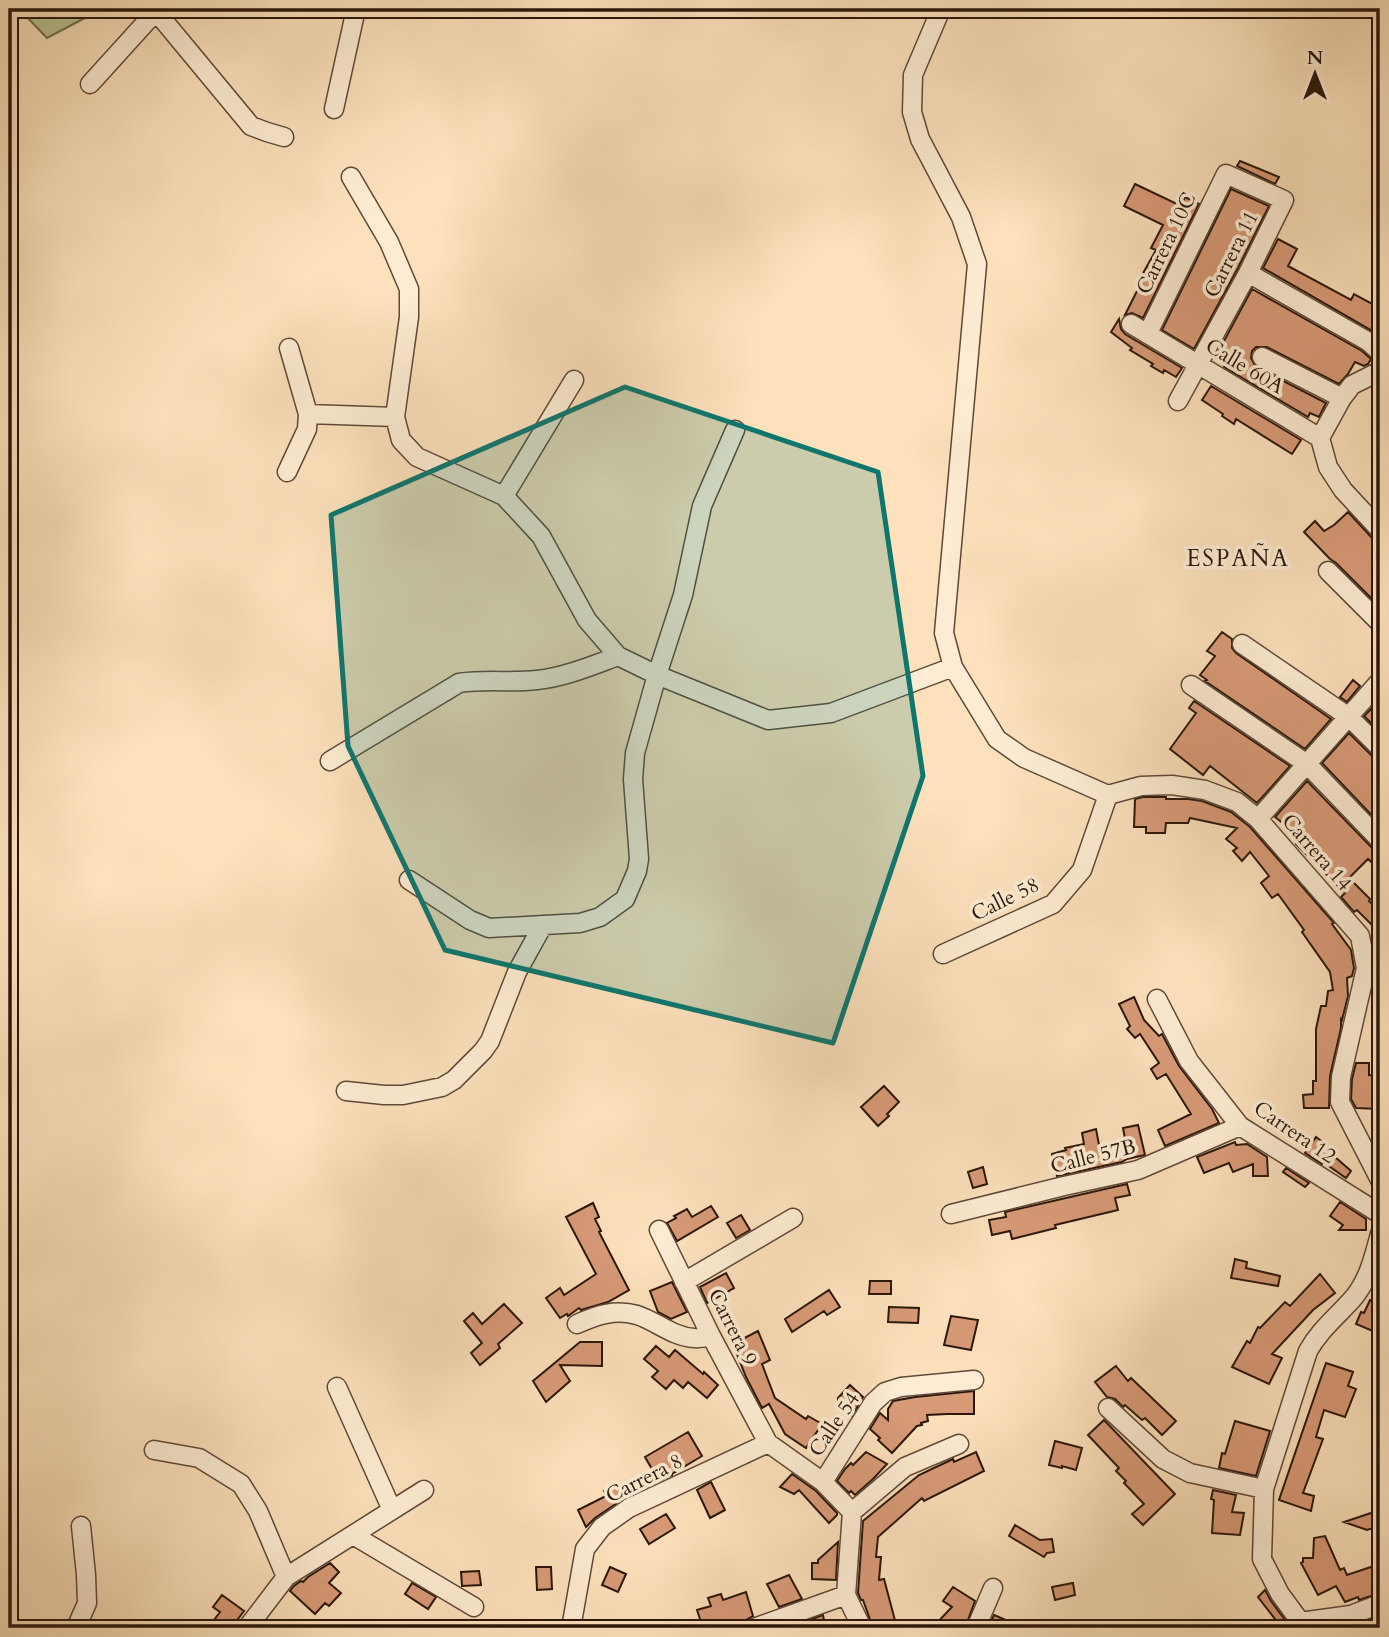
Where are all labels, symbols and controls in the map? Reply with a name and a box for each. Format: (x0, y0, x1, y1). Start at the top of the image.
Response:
north arrow (1280, 38, 1350, 108)
text: N (1307, 45, 1324, 71)
street label: Carrera 10C (1129, 187, 1204, 299)
street label: Carrera 11 (1197, 206, 1266, 303)
street label: Calle 60A (1200, 331, 1290, 401)
district label: ESPAÑA (1186, 542, 1290, 574)
street label: Carrera 14 (1275, 807, 1359, 897)
street label: Calle 58 (966, 871, 1044, 928)
street label: Carrera 12 (1248, 1094, 1342, 1171)
street label: Calle 57B (1048, 1132, 1139, 1181)
street label: Carrera 9 (701, 1284, 764, 1371)
street label: Calle 54 (802, 1386, 867, 1462)
street label: Carrera 8 (601, 1447, 688, 1510)

